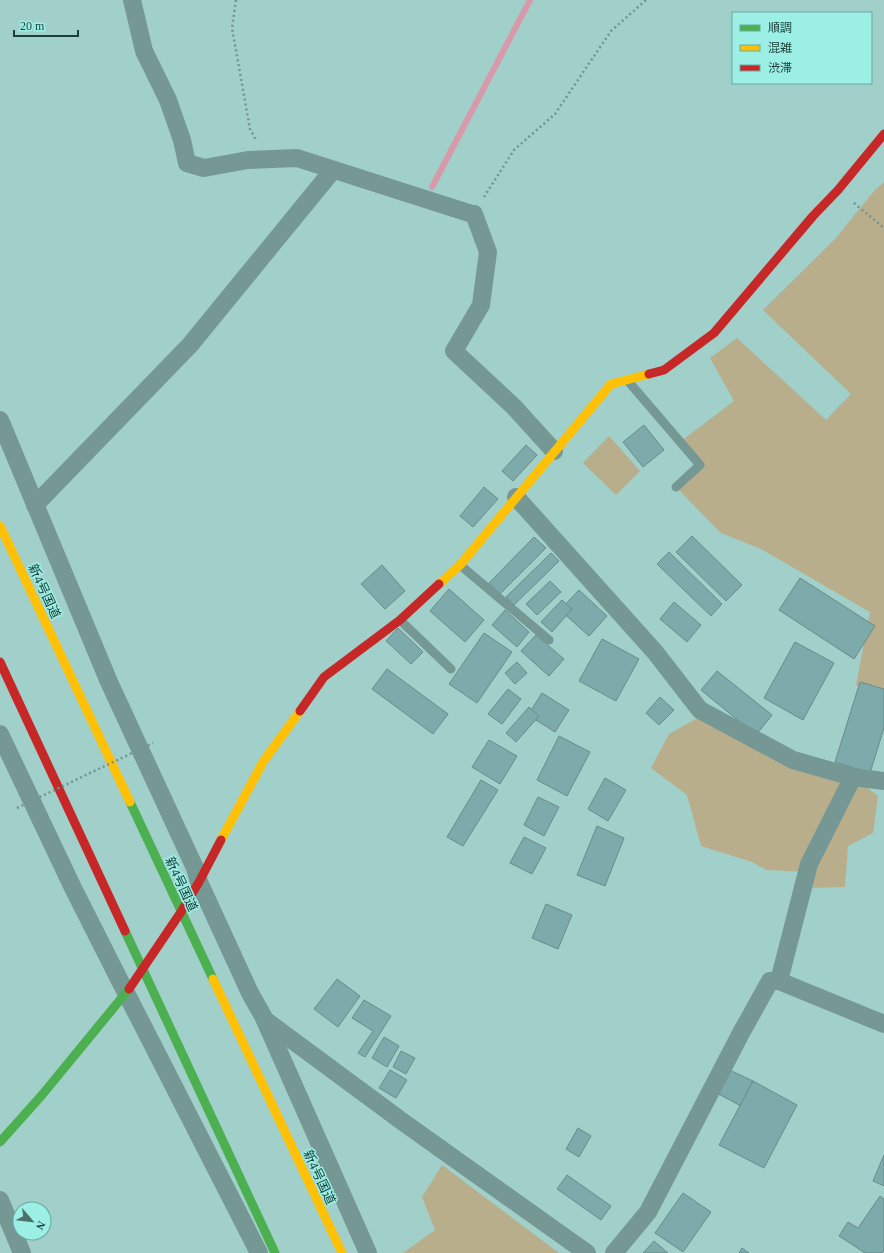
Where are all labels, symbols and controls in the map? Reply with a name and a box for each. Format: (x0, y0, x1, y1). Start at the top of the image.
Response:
scale bar (14, 12, 78, 38)
legend (732, 12, 872, 84)
text: 20 m (20, 19, 45, 33)
text: 順調 (768, 21, 792, 35)
text: 混雑 (768, 41, 792, 55)
text: 渋滞 (768, 61, 792, 75)
street label: 新4号国道 (25, 562, 64, 621)
street label: 新4号国道 (162, 855, 201, 914)
street label: 新4号国道 (300, 1148, 339, 1207)
north arrow (12, 1201, 52, 1241)
text: N (34, 1219, 48, 1232)

